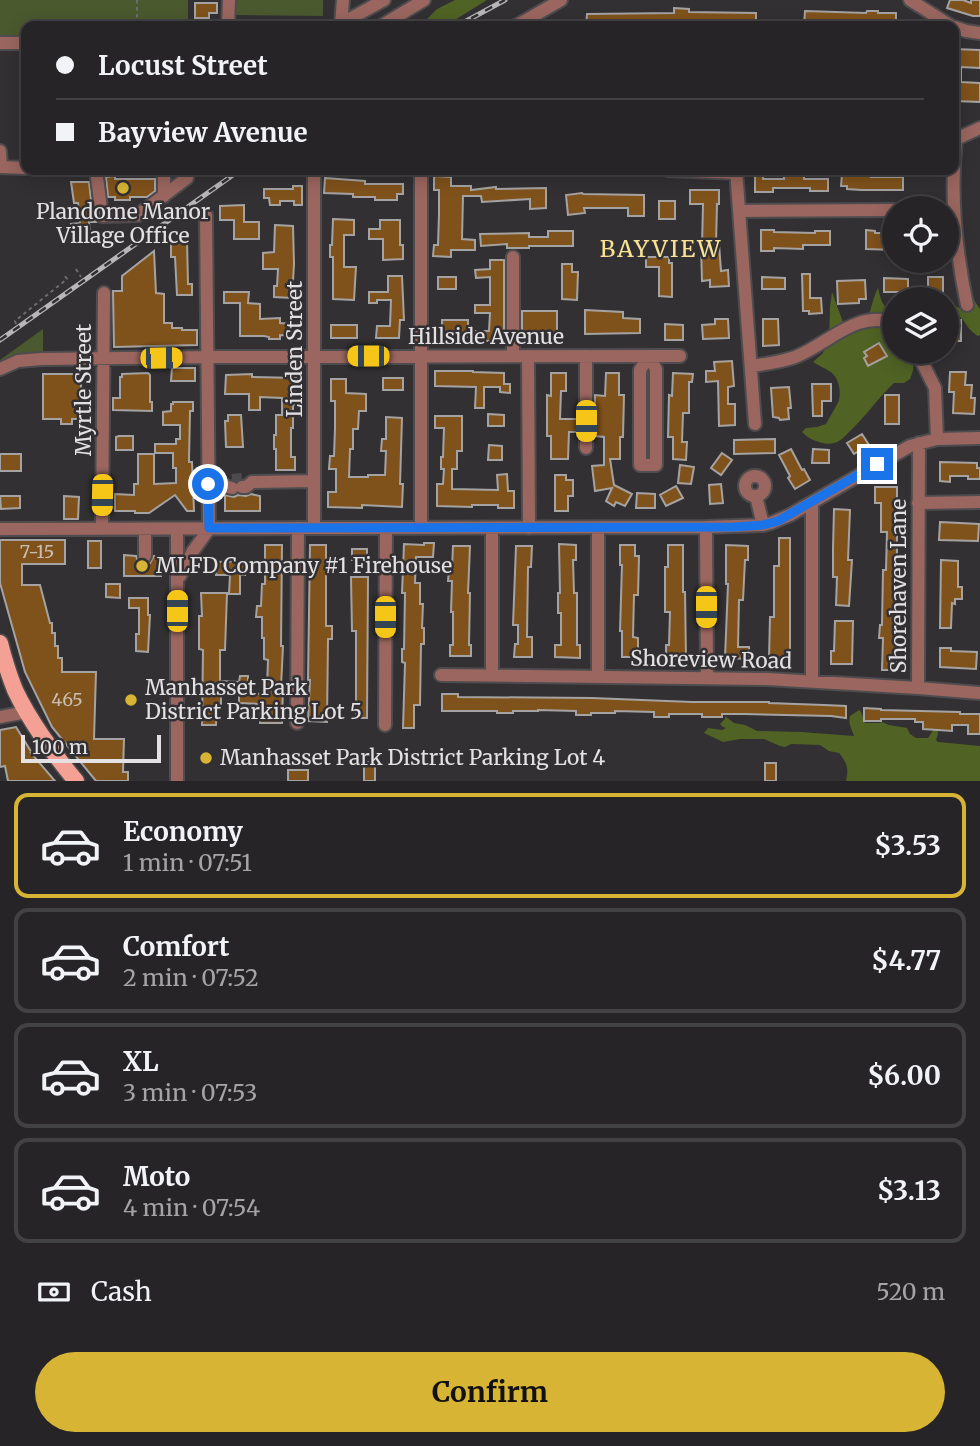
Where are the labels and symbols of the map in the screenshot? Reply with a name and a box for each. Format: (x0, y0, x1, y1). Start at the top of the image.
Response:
marker: Plandome Manor Village Office (115, 180, 131, 196)
place label: Plandome Manor Village Office (36, 198, 210, 249)
district label: BAYVIEW (600, 234, 722, 263)
street label: Linden Street (281, 281, 308, 417)
street label: Hillside Avenue (408, 323, 564, 350)
street label: Myrtle Street (70, 324, 97, 456)
car (348, 346, 390, 367)
car (140, 347, 183, 369)
car (576, 400, 597, 442)
route end (861, 448, 893, 480)
route start (192, 468, 224, 500)
car (92, 474, 113, 516)
street label: Shorehaven Lane (885, 499, 912, 673)
house number: 7-15 (20, 540, 54, 563)
place label: MLFD Company #1 Firehouse (156, 552, 452, 579)
marker: MLFD Company #1 Firehouse (134, 558, 150, 574)
car (696, 586, 717, 628)
car (167, 590, 188, 632)
car (375, 596, 396, 638)
street label: Shoreview Road (630, 645, 793, 674)
place label: Manhasset Park District Parking Lot 5 (145, 674, 362, 725)
house number: 465 (51, 688, 83, 711)
marker: Manhasset Park District Parking Lot 5 (123, 692, 139, 708)
scale bar (21, 732, 161, 764)
place label: Manhasset Park District Parking Lot 4 (220, 744, 605, 771)
marker: Manhasset Park District Parking Lot 4 (198, 750, 214, 766)

